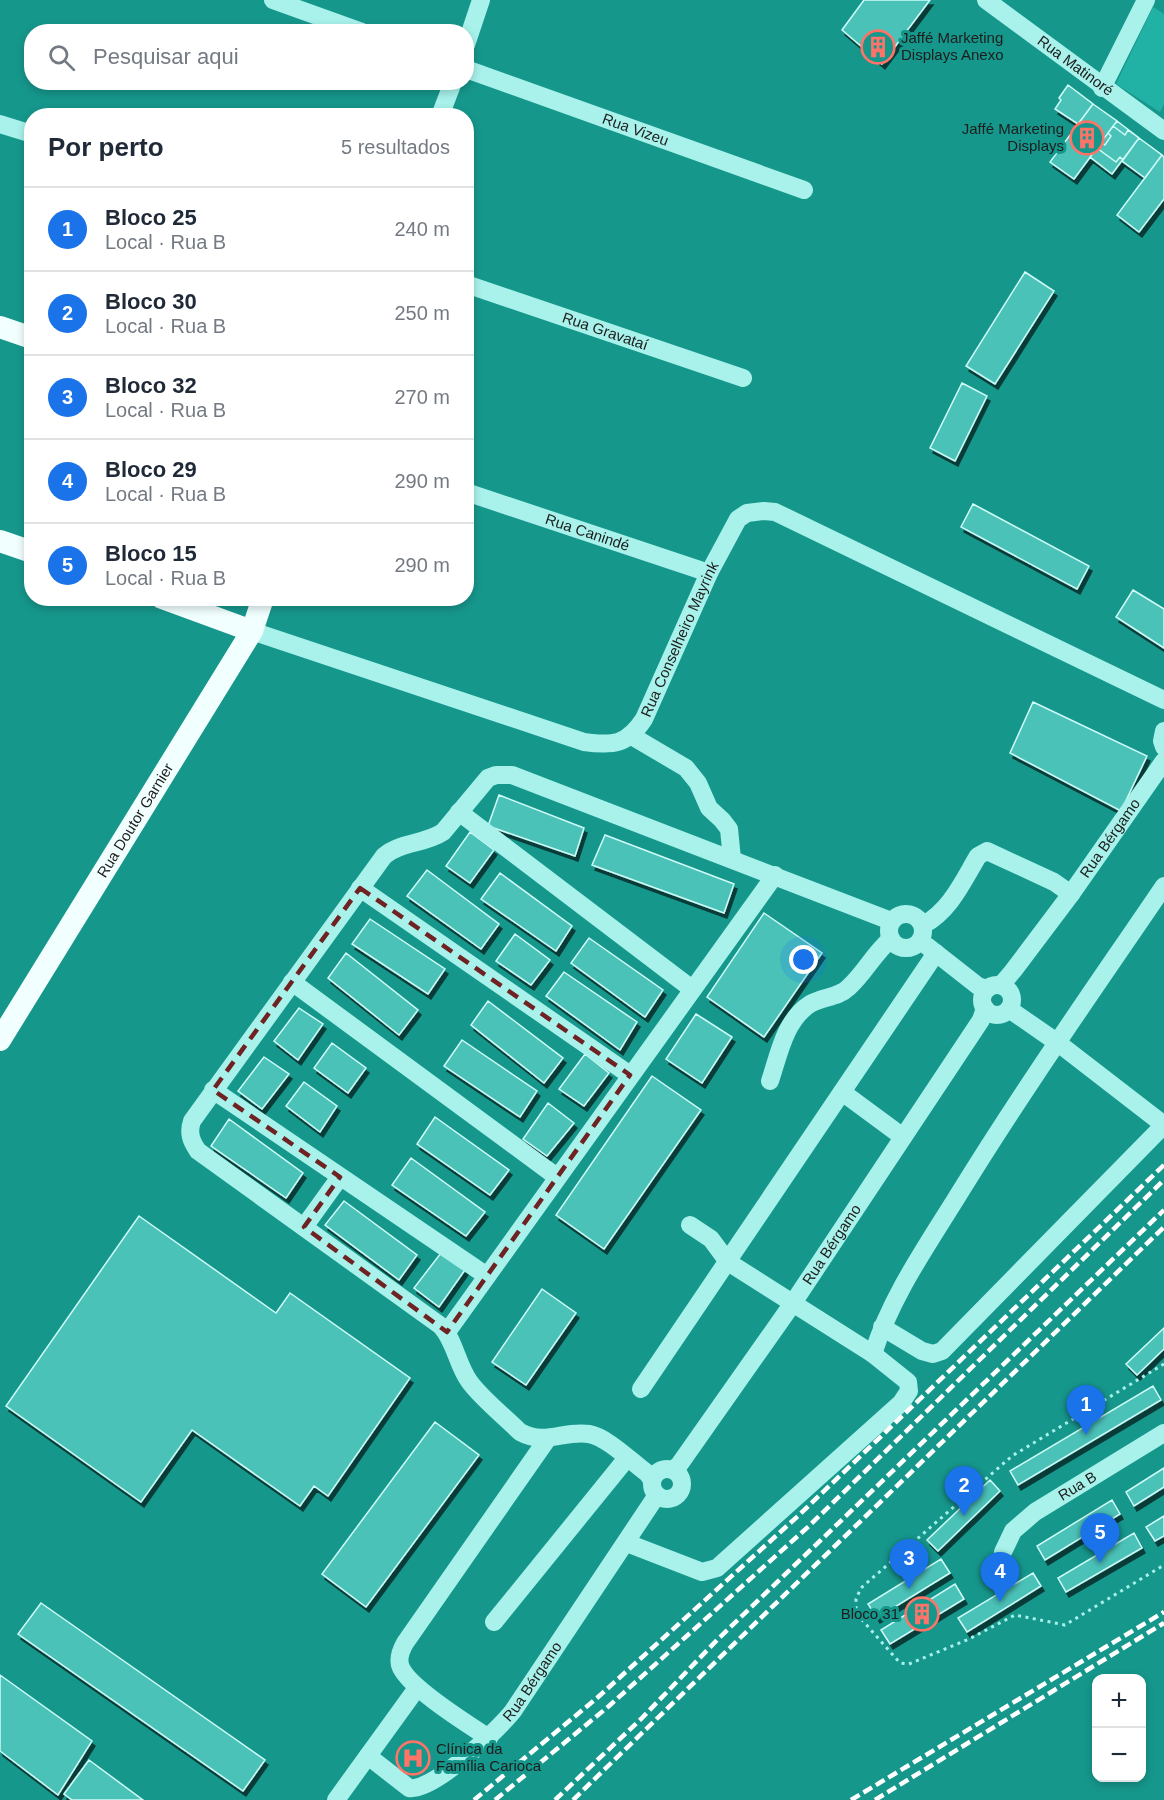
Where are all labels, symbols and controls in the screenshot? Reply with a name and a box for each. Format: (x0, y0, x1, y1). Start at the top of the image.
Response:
search box (24, 24, 474, 90)
building icon: Jaffé Marketing Displays Anexo (860, 29, 896, 65)
place label: Jaffé Marketing Displays Anexo (901, 29, 1004, 63)
street label: Rua Matinoré (1034, 32, 1117, 99)
icon: search (45, 41, 78, 74)
text: Pesquisar aqui (93, 44, 239, 69)
street label: Rua Vizeu (600, 110, 671, 149)
place label: Jaffé Marketing Displays (962, 120, 1064, 154)
building icon: Jaffé Marketing Displays (1069, 120, 1105, 156)
text: Por perto (48, 132, 164, 162)
text: 5 resultados (341, 136, 450, 158)
text: Bloco 25 (105, 205, 197, 230)
text: 1 (62, 218, 73, 240)
text: 240 m (394, 218, 450, 240)
text: Local · Rua B (105, 231, 226, 253)
text: Bloco 30 (105, 289, 197, 314)
text: 2 (62, 302, 73, 324)
text: 250 m (394, 302, 450, 324)
street label: Rua Gravataí (560, 308, 651, 353)
text: Local · Rua B (105, 315, 226, 337)
text: Bloco 32 (105, 373, 197, 398)
text: 3 (62, 386, 73, 408)
text: 270 m (394, 386, 450, 408)
text: Local · Rua B (105, 399, 226, 421)
text: Bloco 29 (105, 457, 197, 482)
text: 4 (62, 470, 73, 492)
text: 290 m (394, 470, 450, 492)
text: Local · Rua B (105, 483, 226, 505)
street label: Rua Canindé (543, 510, 632, 554)
text: Bloco 15 (105, 541, 197, 566)
text: 5 (62, 554, 73, 576)
text: 290 m (394, 554, 450, 576)
street label: Rua Conselheiro Mayrink (637, 558, 722, 719)
text: Local · Rua B (105, 567, 226, 589)
street label: Rua Doutor Garnier (93, 760, 176, 880)
street label: Rua Bérgamo (1076, 795, 1143, 881)
your location (789, 945, 818, 974)
street label: Rua Bérgamo (799, 1201, 864, 1288)
pin: 1 (1066, 1386, 1106, 1435)
pin: 2 (944, 1466, 984, 1516)
street label: Rua B (1055, 1467, 1099, 1504)
pin: 5 (1080, 1514, 1120, 1563)
pin: 3 (890, 1540, 928, 1589)
pin: 4 (980, 1552, 1020, 1602)
building icon: Bloco 31 (904, 1596, 940, 1632)
place label: Bloco 31 (841, 1605, 899, 1622)
street label: Rua Bérgamo (499, 1638, 565, 1725)
map controls (1092, 1674, 1146, 1782)
button: + (1092, 1674, 1146, 1728)
button: − (1092, 1728, 1146, 1782)
hospital icon: Clínica da Família Carioca (395, 1740, 431, 1776)
place label: Clínica da Família Carioca (436, 1740, 542, 1774)

